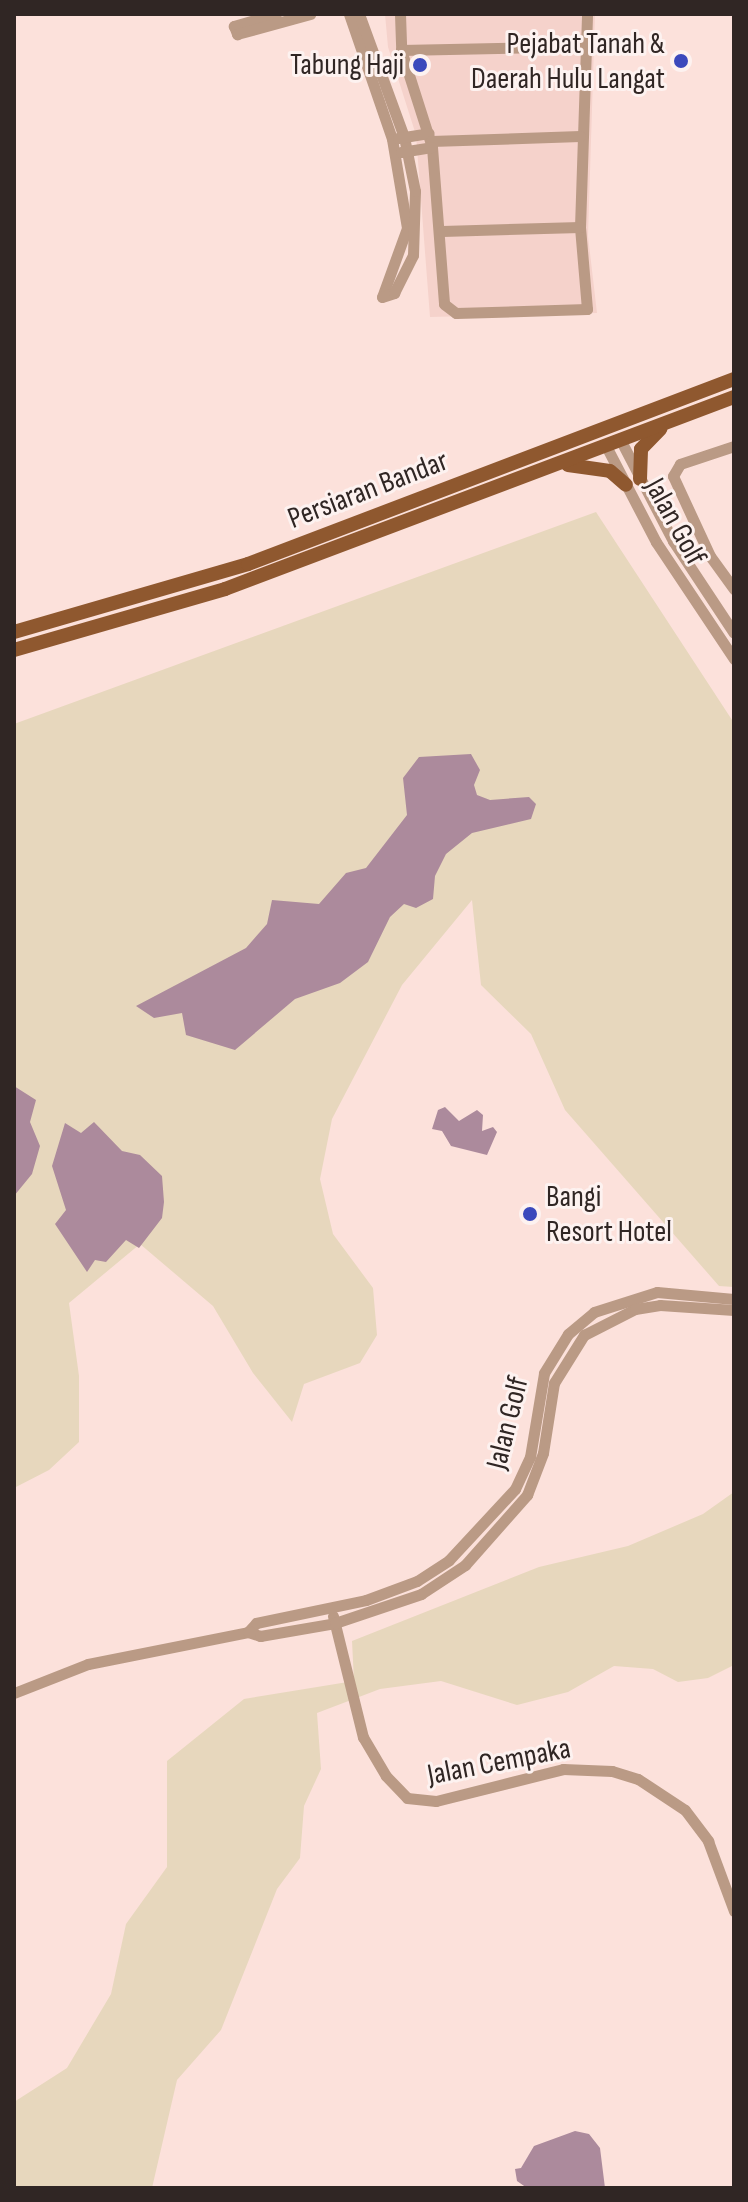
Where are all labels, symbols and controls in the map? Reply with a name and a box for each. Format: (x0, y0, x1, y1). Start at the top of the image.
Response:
place label: Pejabat Tanah & Daerah Hulu Langat (471, 26, 665, 96)
place label: Tabung Haji (290, 47, 404, 83)
marker: Pejabat Tanah & Daerah Hulu Langat (672, 52, 690, 70)
marker: Tabung Haji (411, 56, 429, 74)
street label: Persiaran Bandar (283, 443, 453, 537)
street label: Jalan Golf (636, 472, 714, 572)
place label: Bangi Resort Hotel (546, 1179, 672, 1250)
marker: Bangi Resort Hotel (521, 1205, 539, 1223)
street label: Jalan Golf (479, 1373, 537, 1473)
street label: Jalan Cempaka (424, 1730, 574, 1794)

